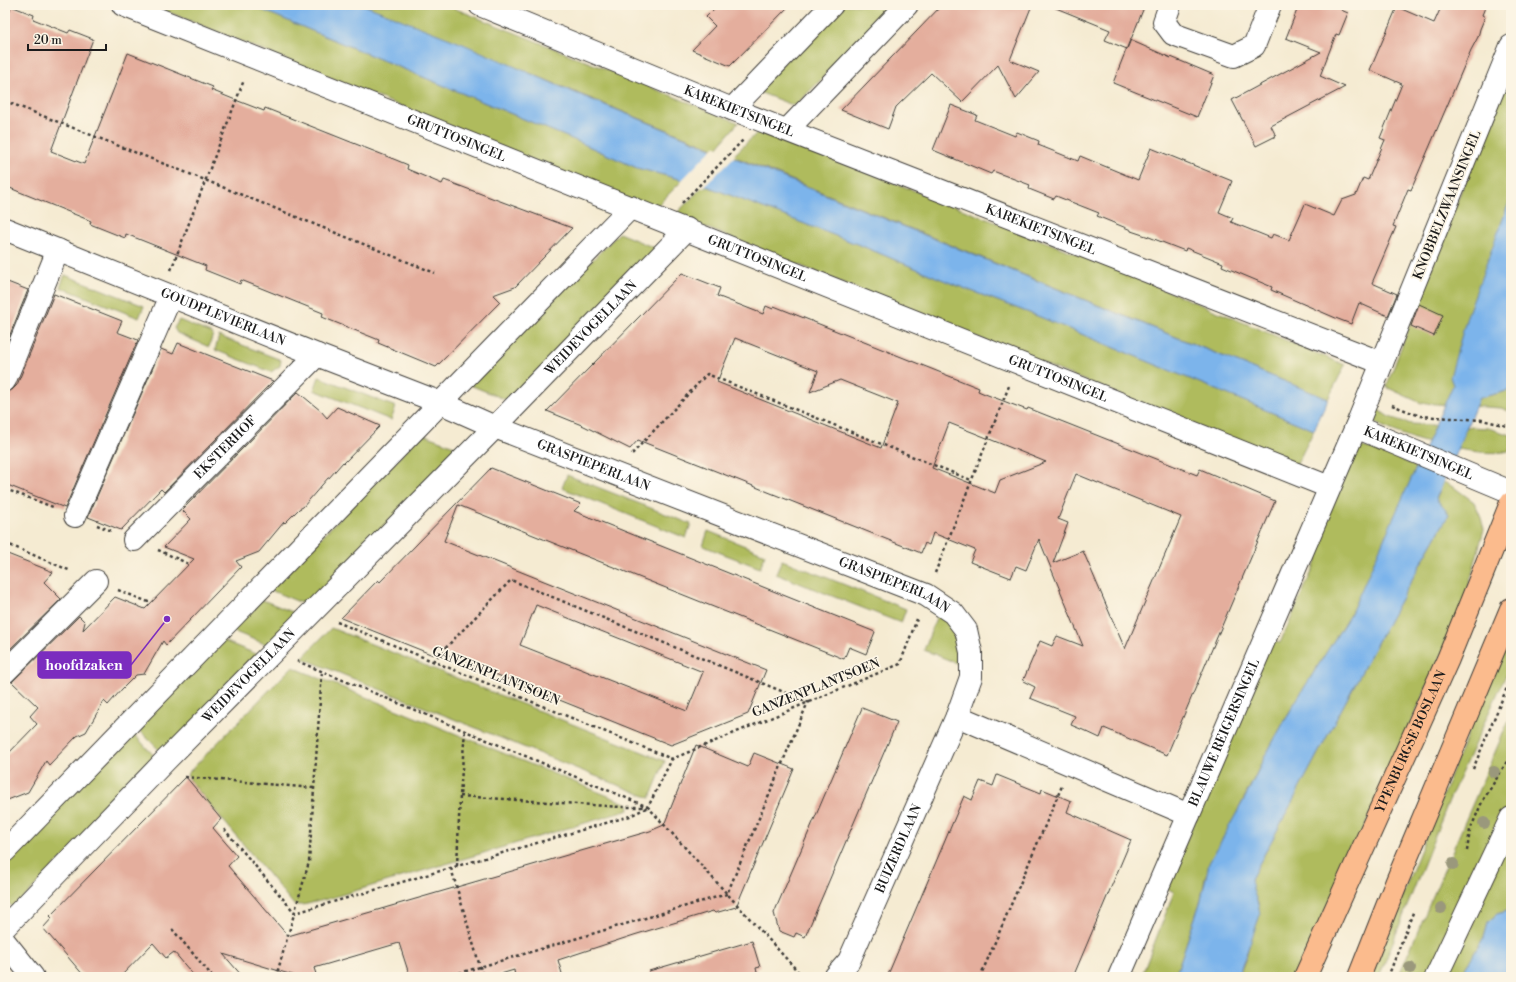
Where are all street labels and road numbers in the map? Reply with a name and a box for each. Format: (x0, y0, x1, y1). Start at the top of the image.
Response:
street label: KAREKIETSINGEL (682, 82, 797, 141)
street label: GRUTTOSINGEL (404, 111, 509, 165)
street label: KNOBBELZWAANSINGEL (1410, 128, 1484, 282)
street label: KAREKIETSINGEL (983, 201, 1099, 259)
street label: GRUTTOSINGEL (705, 231, 810, 286)
street label: WEIDEVOGELLAAN (541, 277, 641, 379)
street label: GOUDPLEVIERLAAN (158, 285, 288, 349)
street label: GRUTTOSINGEL (1006, 352, 1110, 406)
street label: EKSTERHOF (191, 412, 260, 483)
street label: KAREKIETSINGEL (1361, 423, 1476, 483)
street label: GRASPIEPERLAAN (534, 436, 652, 495)
street label: GRASPIEPERLAAN (836, 554, 953, 617)
street label: WEIDEVOGELLAAN (198, 626, 299, 727)
street label: GANZENPLANTSOEN (430, 643, 563, 709)
street label: GANZENPLANTSOEN (750, 655, 883, 721)
street label: BLAUWE REIGERSINGEL (1185, 656, 1263, 810)
street label: YPENBURGSE BOSLAAN (1371, 668, 1450, 816)
street label: BUIZERDLAAN (872, 802, 925, 896)

